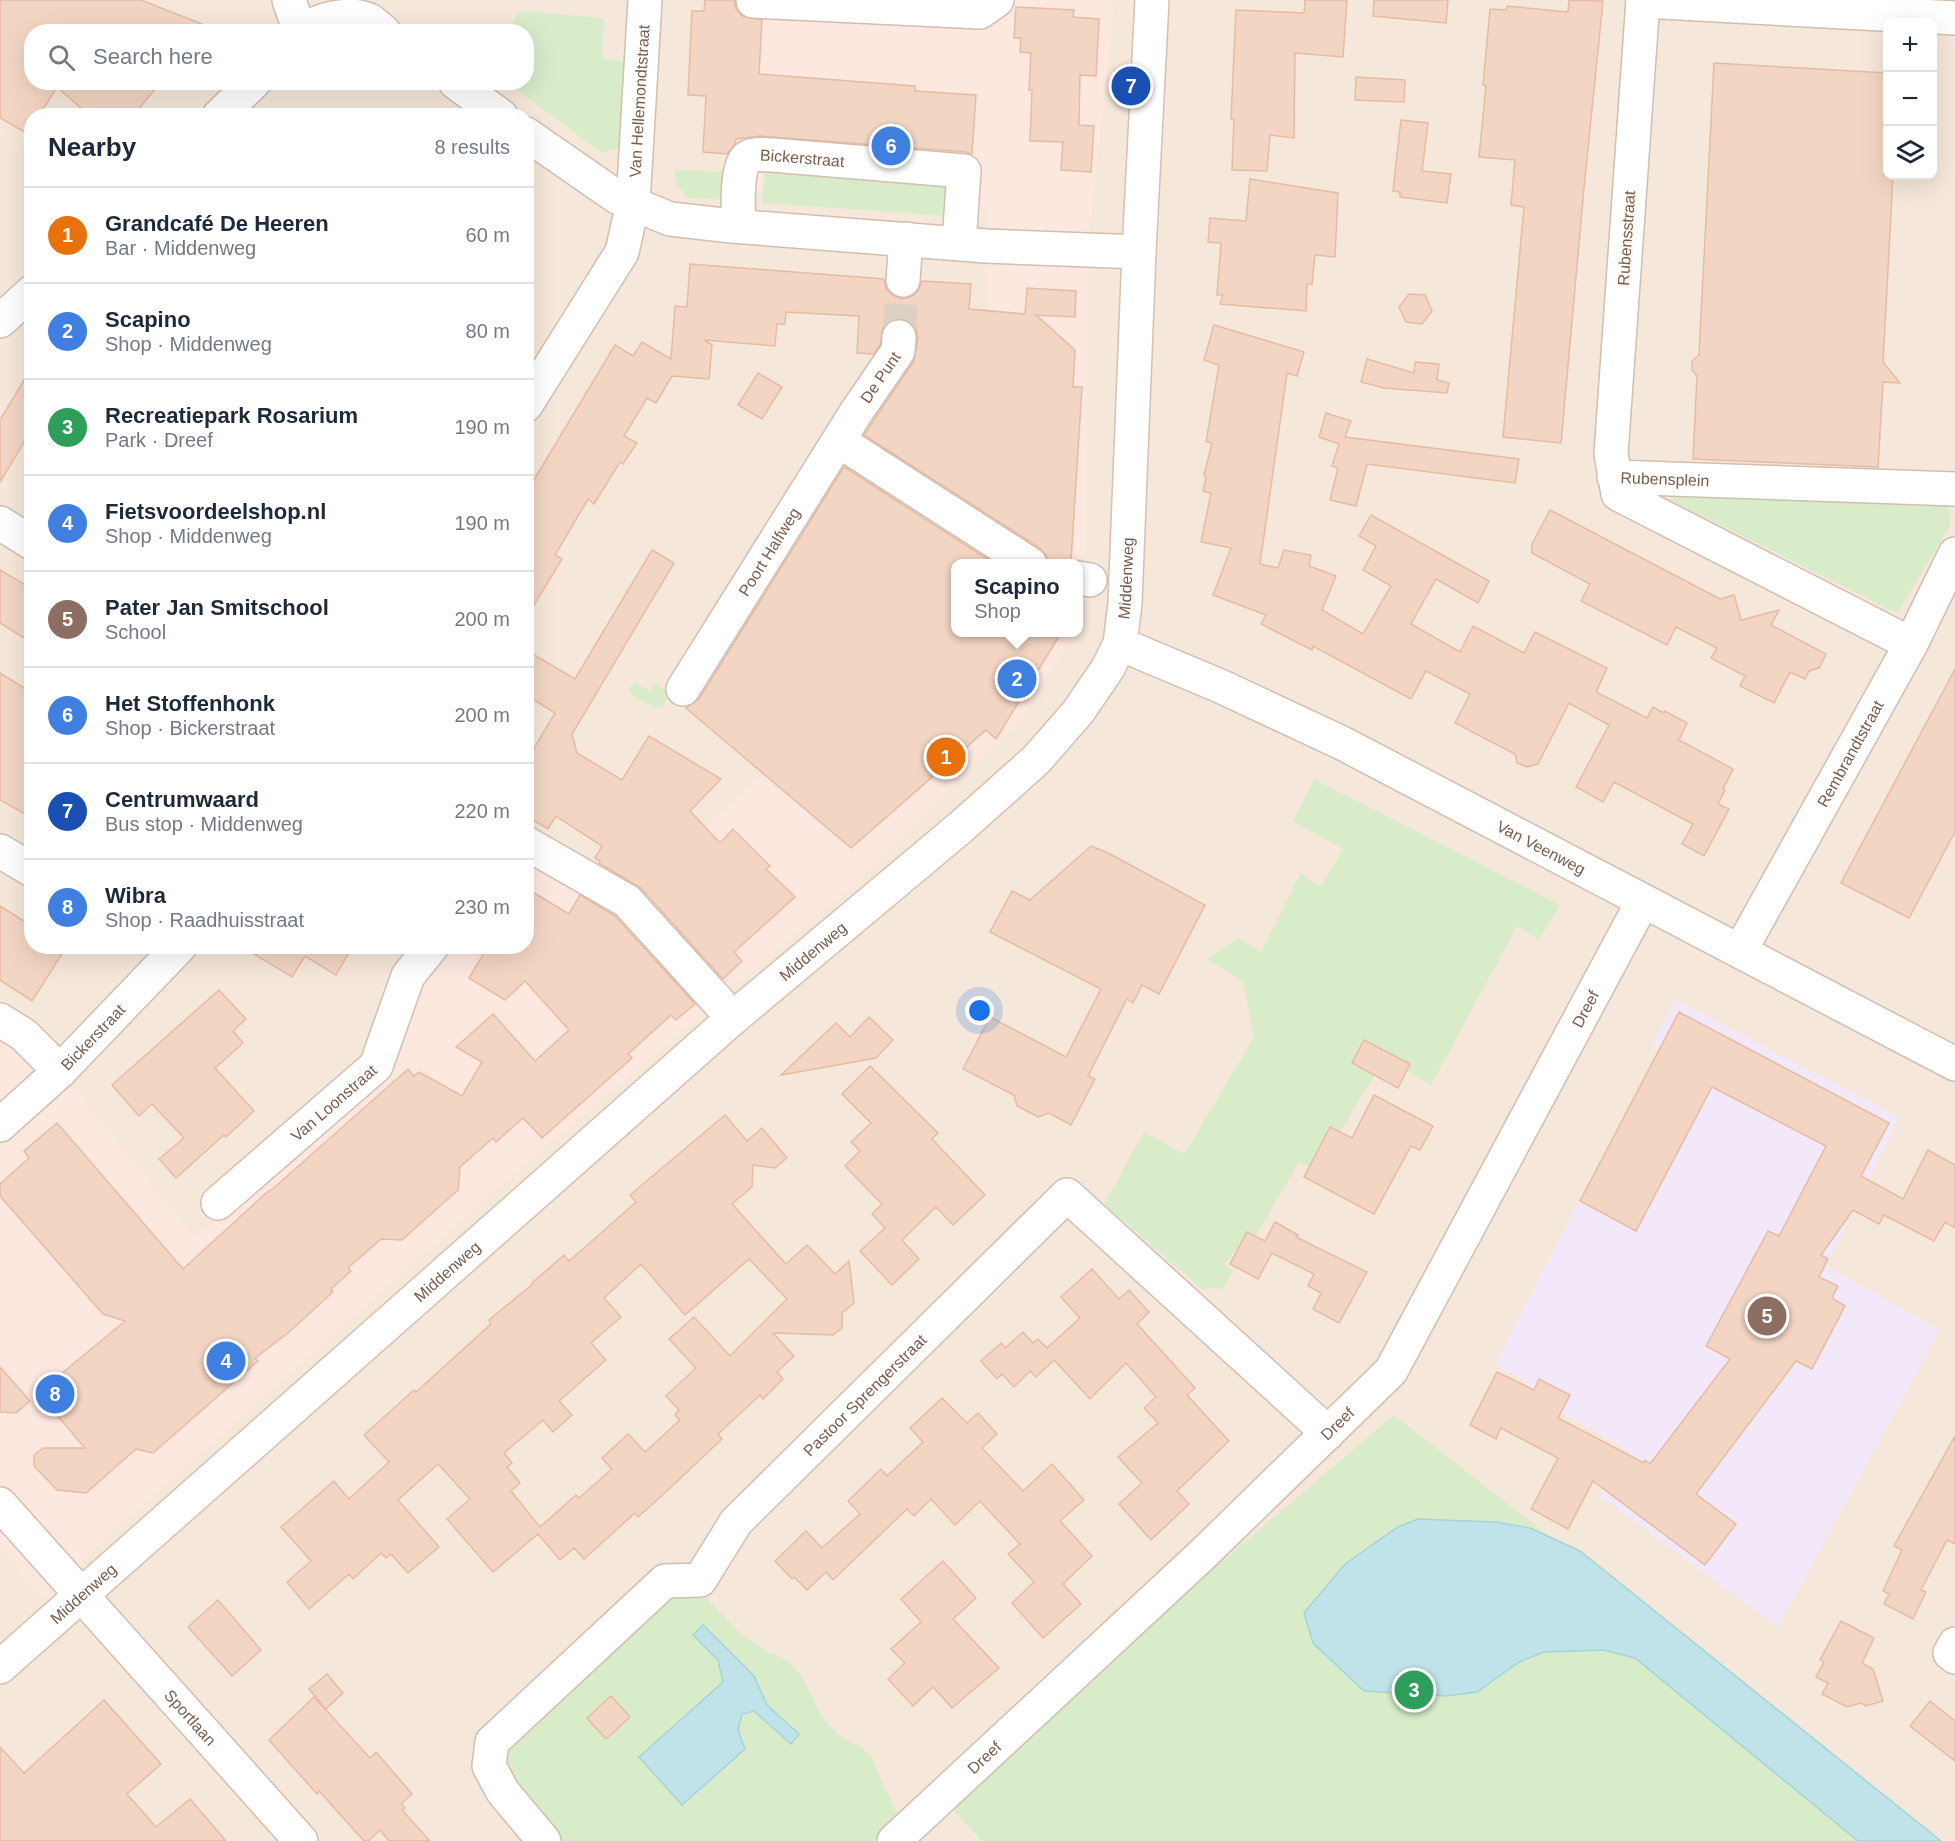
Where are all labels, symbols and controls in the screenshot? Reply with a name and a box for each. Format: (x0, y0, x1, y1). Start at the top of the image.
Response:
map controls (1883, 18, 1937, 180)
button: + (1883, 18, 1937, 72)
search box (24, 24, 534, 90)
street label: Van Hellemondtstraat (627, 24, 653, 178)
icon: search (45, 41, 78, 74)
text: Search here (93, 44, 213, 69)
pin: 7 (1112, 64, 1150, 109)
button: − (1883, 72, 1937, 126)
pin: 6 (872, 124, 910, 168)
button: layers (1883, 126, 1937, 180)
text: Nearby (48, 132, 136, 162)
text: 8 results (434, 136, 510, 158)
street label: Bickerstraat (760, 146, 846, 170)
street label: Rubensstraat (1615, 189, 1638, 286)
text: Grandcafé De Heeren (105, 211, 329, 236)
text: 1 (62, 224, 73, 246)
text: 60 m (466, 224, 510, 246)
text: Bar · Middenweg (105, 237, 256, 259)
text: Scapino (105, 307, 191, 332)
text: 2 (62, 320, 73, 342)
text: 80 m (466, 320, 510, 342)
text: Shop · Middenweg (105, 333, 272, 355)
street label: De Punt (857, 348, 904, 406)
text: Recreatiepark Rosarium (105, 403, 358, 428)
text: 3 (62, 416, 73, 438)
text: 190 m (454, 416, 510, 438)
text: Park · Dreef (105, 429, 213, 451)
street label: Rubensplein (1620, 469, 1710, 489)
text: Fietsvoordeelshop.nl (105, 499, 326, 524)
street label: Poort Halfweg (735, 505, 803, 599)
text: 4 (62, 512, 73, 534)
text: 190 m (454, 512, 510, 534)
text: Shop · Middenweg (105, 525, 272, 547)
street label: Middenweg (1115, 537, 1137, 620)
popup (951, 559, 1083, 637)
text: Scapino (974, 574, 1060, 599)
text: Pater Jan Smitschool (105, 595, 329, 620)
text: Shop (974, 600, 1021, 622)
text: 5 (62, 608, 73, 630)
text: 200 m (454, 608, 510, 630)
text: School (105, 621, 166, 643)
pin: 2 (998, 656, 1036, 702)
text: Het Stoffenhonk (105, 691, 275, 716)
street label: Rembrandtstraat (1814, 697, 1887, 810)
text: 6 (62, 704, 73, 726)
text: 200 m (454, 704, 510, 726)
text: Shop · Bickerstraat (105, 717, 275, 739)
pin: 1 (926, 734, 966, 780)
text: Centrumwaard (105, 787, 259, 812)
text: 7 (62, 800, 73, 822)
text: 220 m (454, 800, 510, 822)
text: Bus stop · Middenweg (105, 813, 303, 835)
street label: Van Veenweg (1494, 818, 1588, 878)
text: Wibra (105, 883, 166, 908)
text: 8 (62, 896, 73, 918)
text: 230 m (454, 896, 510, 918)
text: Shop · Raadhuisstraat (105, 909, 304, 931)
street label: Middenweg (776, 919, 850, 984)
street label: Dreef (1569, 987, 1603, 1030)
your location (965, 996, 994, 1025)
street label: Bickerstraat (58, 1000, 129, 1074)
street label: Van Loonstraat (288, 1061, 380, 1145)
street label: Middenweg (411, 1238, 484, 1305)
pin: 5 (1748, 1294, 1786, 1338)
street label: Pastoor Sprengerstraat (800, 1331, 930, 1460)
pin: 4 (206, 1338, 246, 1384)
pin: 8 (36, 1372, 74, 1416)
street label: Dreef (1318, 1404, 1358, 1443)
street label: Middenweg (47, 1560, 120, 1627)
pin: 3 (1394, 1668, 1434, 1712)
street label: Sportlaan (161, 1686, 219, 1749)
street label: Dreef (964, 1738, 1005, 1777)

